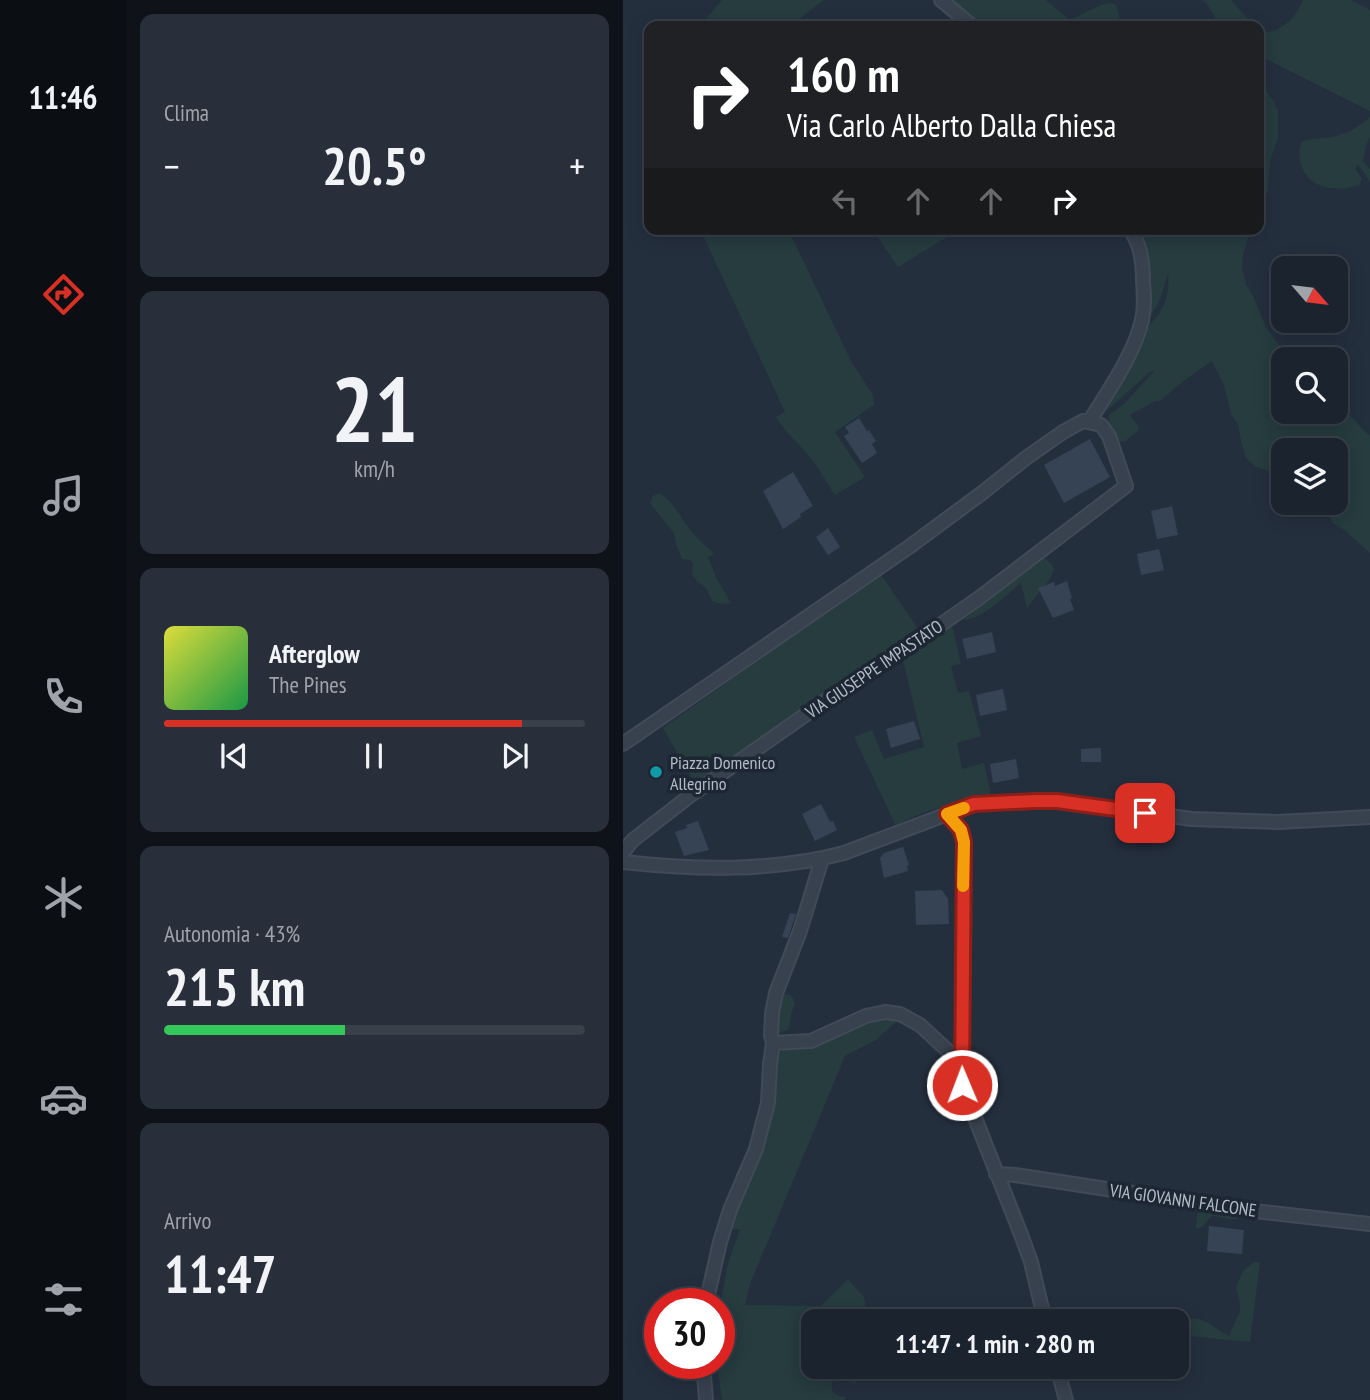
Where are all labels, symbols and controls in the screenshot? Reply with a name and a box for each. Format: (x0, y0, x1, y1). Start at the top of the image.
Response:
text: 160 m (787, 42, 900, 106)
icon: right (672, 49, 763, 140)
text: 11:46 (28, 76, 98, 118)
text: Clima (164, 98, 209, 127)
text: Via Carlo Alberto Dalla Chiesa (787, 104, 1116, 146)
text: 20.5° (322, 132, 427, 199)
text: − (164, 141, 180, 190)
text: + (569, 141, 585, 190)
icon: left (826, 182, 864, 220)
icon: ahead (899, 182, 937, 220)
icon: ahead (972, 182, 1010, 220)
icon: right (1045, 182, 1083, 220)
north arrow (1271, 256, 1347, 332)
map controls (1271, 256, 1348, 515)
icon: directions (39, 270, 88, 319)
button: search (1271, 347, 1348, 424)
text: 21 (331, 349, 418, 467)
button: layers (1271, 438, 1348, 515)
text: km/h (354, 454, 395, 483)
icon: music (39, 471, 88, 520)
street label: VIA GIUSEPPE IMPASTATO (800, 614, 947, 724)
text: Afterglow (269, 637, 360, 670)
text: The Pines (269, 670, 347, 699)
icon: phone (39, 672, 88, 721)
icon: previous (215, 737, 253, 775)
icon: pause (355, 737, 393, 775)
icon: next (496, 737, 534, 775)
place label: Piazza Domenico Allegrino (670, 751, 775, 795)
marker: Piazza Domenico Allegrino (648, 764, 664, 780)
pin (1115, 783, 1175, 843)
icon: arrive (1126, 794, 1164, 832)
icon: climate (39, 873, 88, 922)
text: Autonomia · 43% (164, 919, 300, 948)
text: 215 km (164, 953, 305, 1020)
position arrow (925, 1048, 999, 1122)
icon: car (39, 1074, 88, 1123)
street label: VIA GIOVANNI FALCONE (1107, 1178, 1258, 1222)
text: Arrivo (164, 1206, 211, 1235)
text: 11:47 (164, 1240, 276, 1307)
icon: filters (39, 1275, 88, 1324)
speed limit sign: 30 (644, 1288, 735, 1379)
text: 11:47 · 1 min · 280 m (895, 1327, 1095, 1360)

